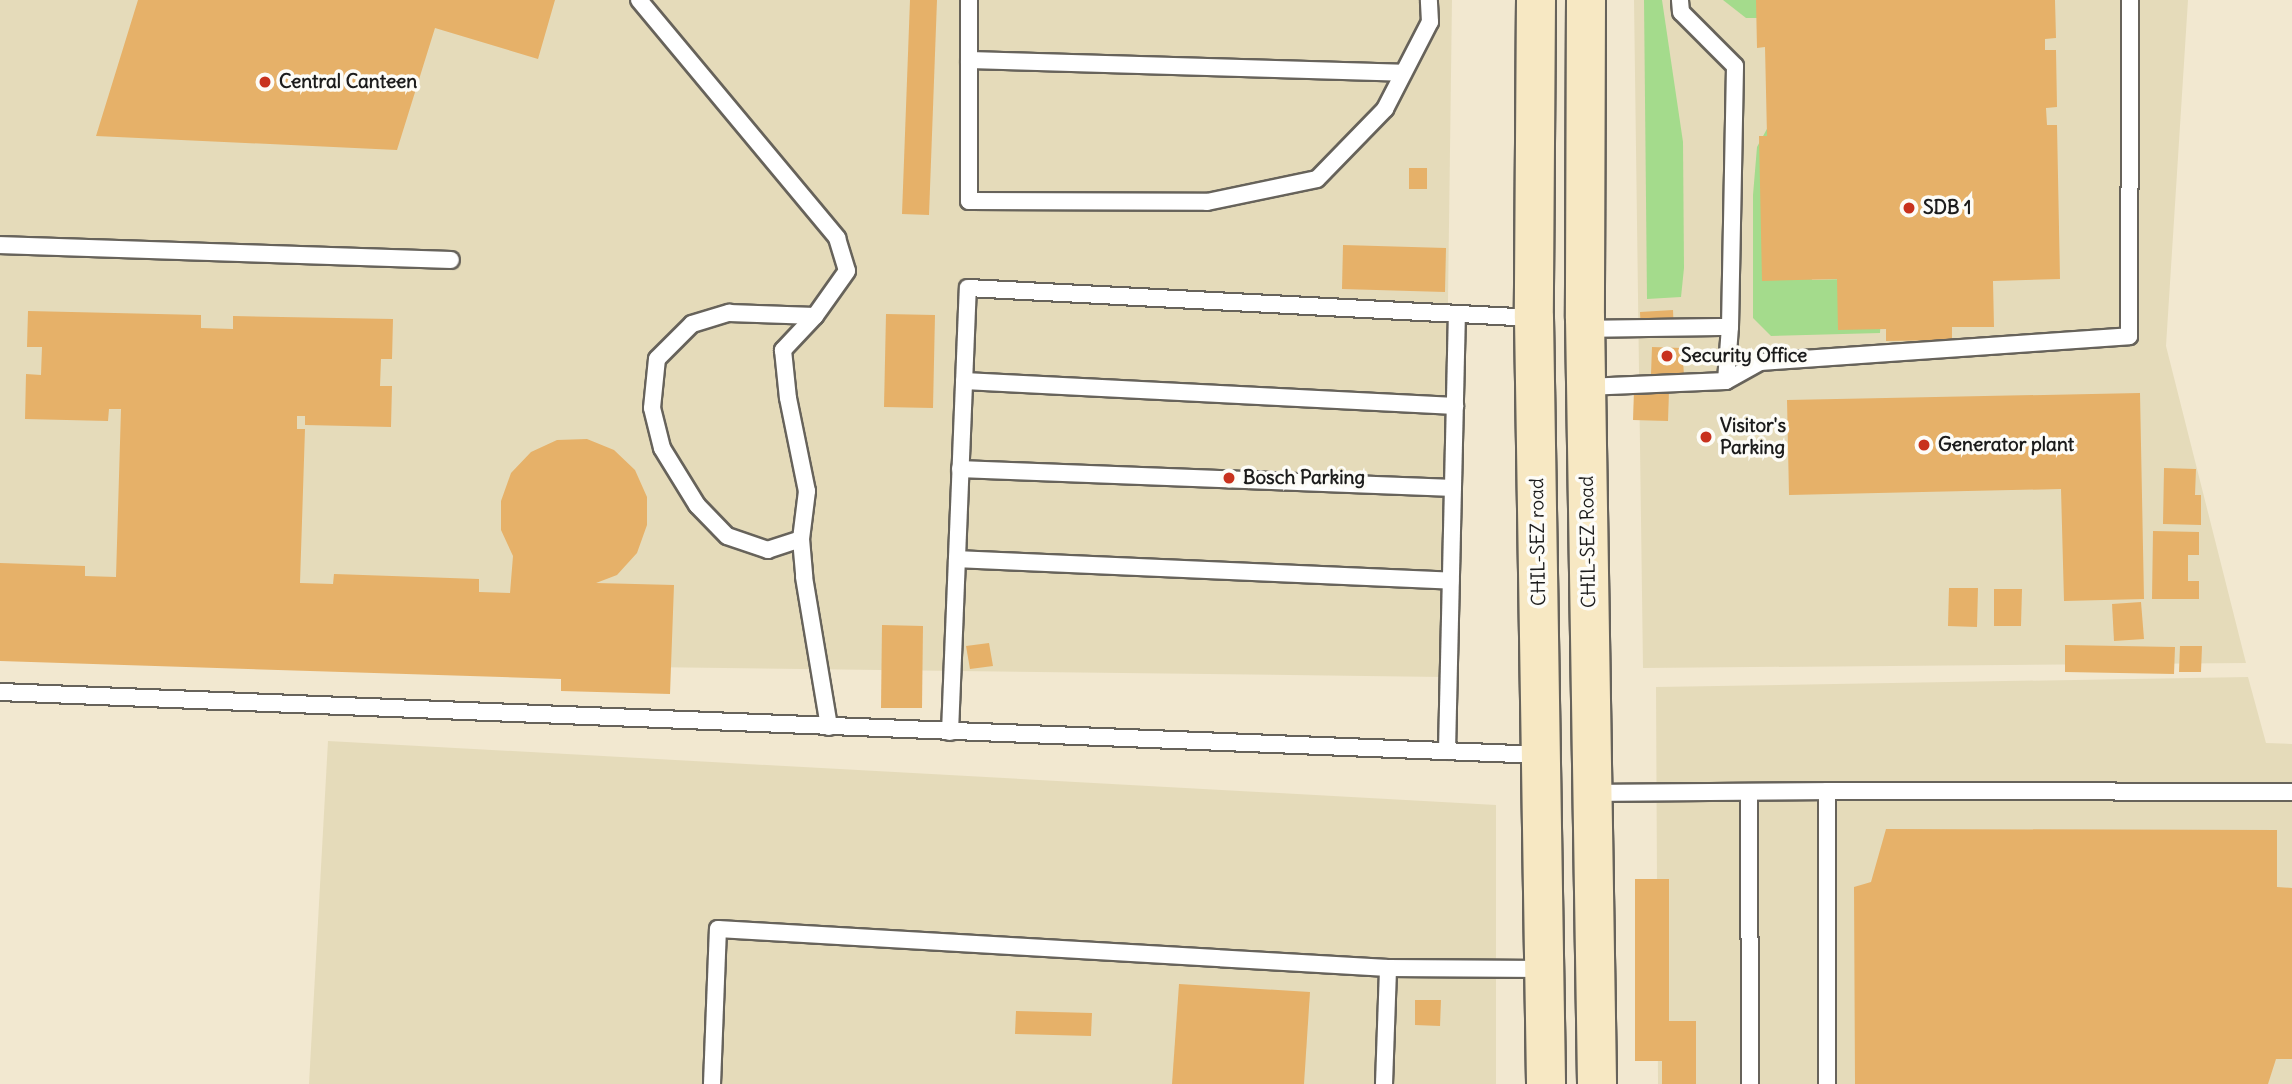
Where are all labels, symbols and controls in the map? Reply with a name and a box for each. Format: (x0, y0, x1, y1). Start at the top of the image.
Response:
place label: Central Canteen (279, 71, 417, 93)
marker: Central Canteen (257, 74, 273, 90)
place label: SDB 1 (1923, 197, 1972, 219)
marker: SDB 1 (1901, 200, 1917, 216)
place label: Security Office (1681, 345, 1807, 367)
marker: Security Office (1659, 348, 1675, 364)
place label: Visitor's Parking (1720, 415, 1786, 459)
marker: Visitor's Parking (1698, 429, 1714, 445)
place label: Generator plant (1938, 434, 2074, 456)
marker: Generator plant (1916, 437, 1932, 453)
place label: Bosch Parking (1243, 467, 1365, 489)
marker: Bosch Parking (1221, 470, 1237, 486)
street label: CHIL-SEZ Road (1575, 476, 1601, 608)
street label: CHIL-SEZ road (1525, 478, 1551, 606)

